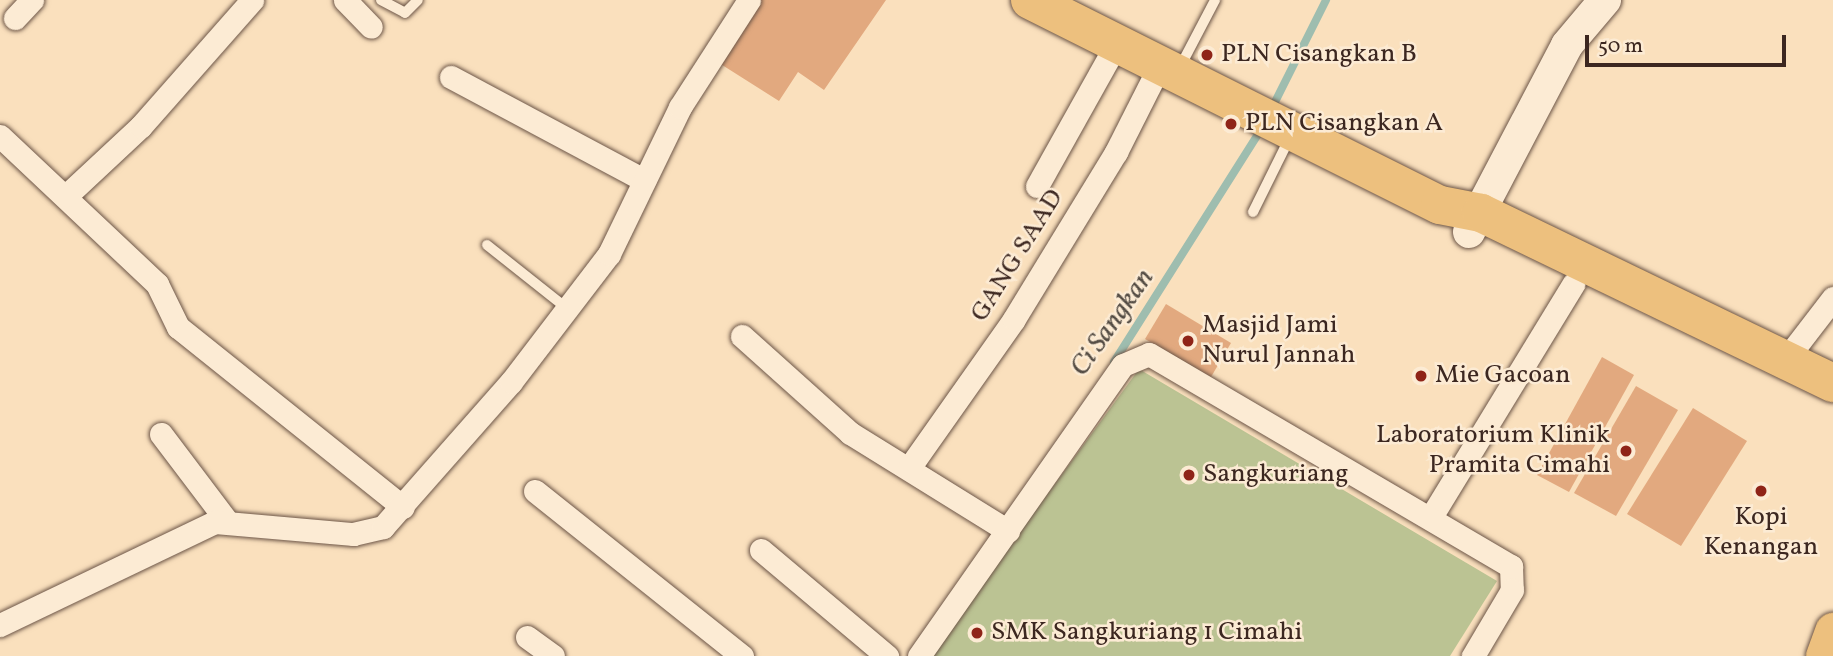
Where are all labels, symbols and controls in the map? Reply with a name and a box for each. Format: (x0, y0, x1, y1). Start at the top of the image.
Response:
scale bar (1588, 21, 1789, 65)
text: 50 m (1598, 32, 1643, 61)
place label: PLN Cisangkan B (1221, 39, 1417, 71)
marker: PLN Cisangkan B (1199, 47, 1215, 63)
place label: PLN Cisangkan A (1245, 108, 1443, 140)
marker: PLN Cisangkan A (1223, 116, 1239, 132)
street label: GANG SAAD (965, 184, 1071, 328)
water label: Ci Sangkan (1064, 263, 1162, 383)
place label: Masjid Jami Nurul Jannah (1202, 310, 1355, 372)
marker: Masjid Jami Nurul Jannah (1180, 333, 1196, 349)
place label: Mie Gacoan (1435, 360, 1570, 392)
marker: Mie Gacoan (1413, 368, 1429, 384)
place label: Laboratorium Klinik Pramita Cimahi (1376, 420, 1610, 481)
marker: Laboratorium Klinik Pramita Cimahi (1616, 441, 1636, 461)
place label: Sangkuriang (1203, 459, 1348, 491)
marker: Sangkuriang (1181, 467, 1197, 483)
marker: Kopi Kenangan (1753, 483, 1769, 499)
place label: Kopi Kenangan (1704, 502, 1818, 564)
place label: SMK Sangkuriang 1 Cimahi (991, 617, 1302, 649)
marker: SMK Sangkuriang 1 Cimahi (969, 625, 985, 641)

